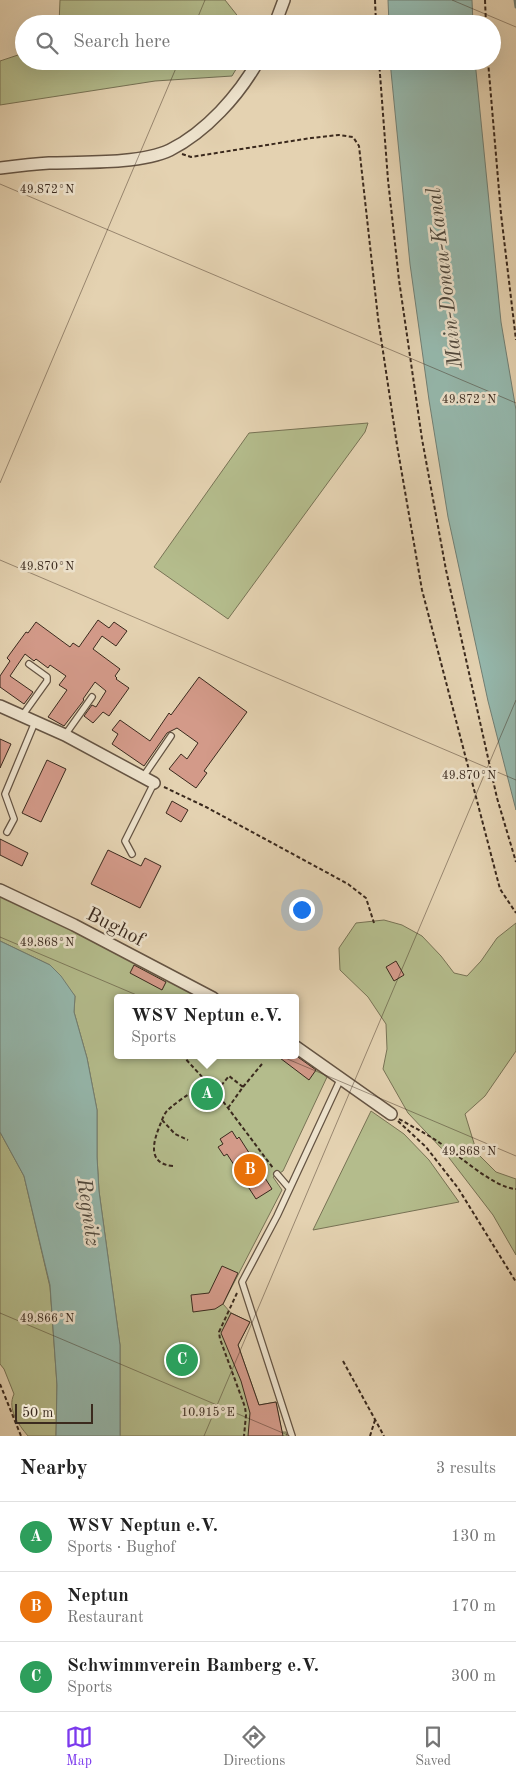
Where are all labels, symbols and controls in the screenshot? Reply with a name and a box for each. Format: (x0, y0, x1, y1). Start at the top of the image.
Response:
search box (15, 15, 501, 70)
icon: search (33, 29, 61, 57)
text: Search here (73, 33, 170, 52)
text: 49.872°N (20, 184, 74, 196)
water label: Main-Donau-Kanal (424, 186, 467, 370)
text: 49.872°N (442, 394, 496, 406)
text: 49.870°N (20, 561, 74, 573)
text: 49.870°N (442, 770, 496, 782)
your location (289, 897, 315, 923)
street label: Bughof (83, 905, 149, 952)
text: 49.868°N (20, 937, 74, 949)
popup (114, 994, 299, 1059)
text: WSV Neptun e.V. (131, 1007, 282, 1026)
text: Sports (131, 1030, 176, 1046)
pin: A (191, 1075, 223, 1113)
text: 49.868°N (442, 1146, 496, 1158)
pin: B (234, 1151, 266, 1189)
water label: Regnitz (72, 1176, 103, 1248)
text: 49.866°N (20, 1313, 74, 1325)
pin: C (166, 1341, 198, 1379)
scale bar (15, 1401, 92, 1424)
text: 50 m (22, 1406, 53, 1420)
text: 10.915°E (181, 1406, 235, 1419)
text: Nearby (20, 1458, 88, 1479)
text: 3 results (436, 1461, 496, 1477)
text: WSV Neptun e.V. (67, 1517, 218, 1536)
text: A (30, 1529, 42, 1545)
text: 130 m (451, 1529, 496, 1545)
text: Sports · Bughof (67, 1540, 176, 1556)
text: Neptun (67, 1587, 129, 1606)
text: B (30, 1599, 42, 1615)
text: 170 m (451, 1599, 496, 1615)
text: Restaurant (67, 1610, 144, 1626)
text: Schwimmverein Bamberg e.V. (67, 1657, 319, 1676)
text: C (31, 1669, 41, 1685)
text: 300 m (451, 1669, 496, 1685)
text: Sports (67, 1680, 112, 1696)
tab: Map (65, 1723, 93, 1770)
tab: Directions (223, 1723, 285, 1770)
tab: Saved (415, 1723, 451, 1770)

